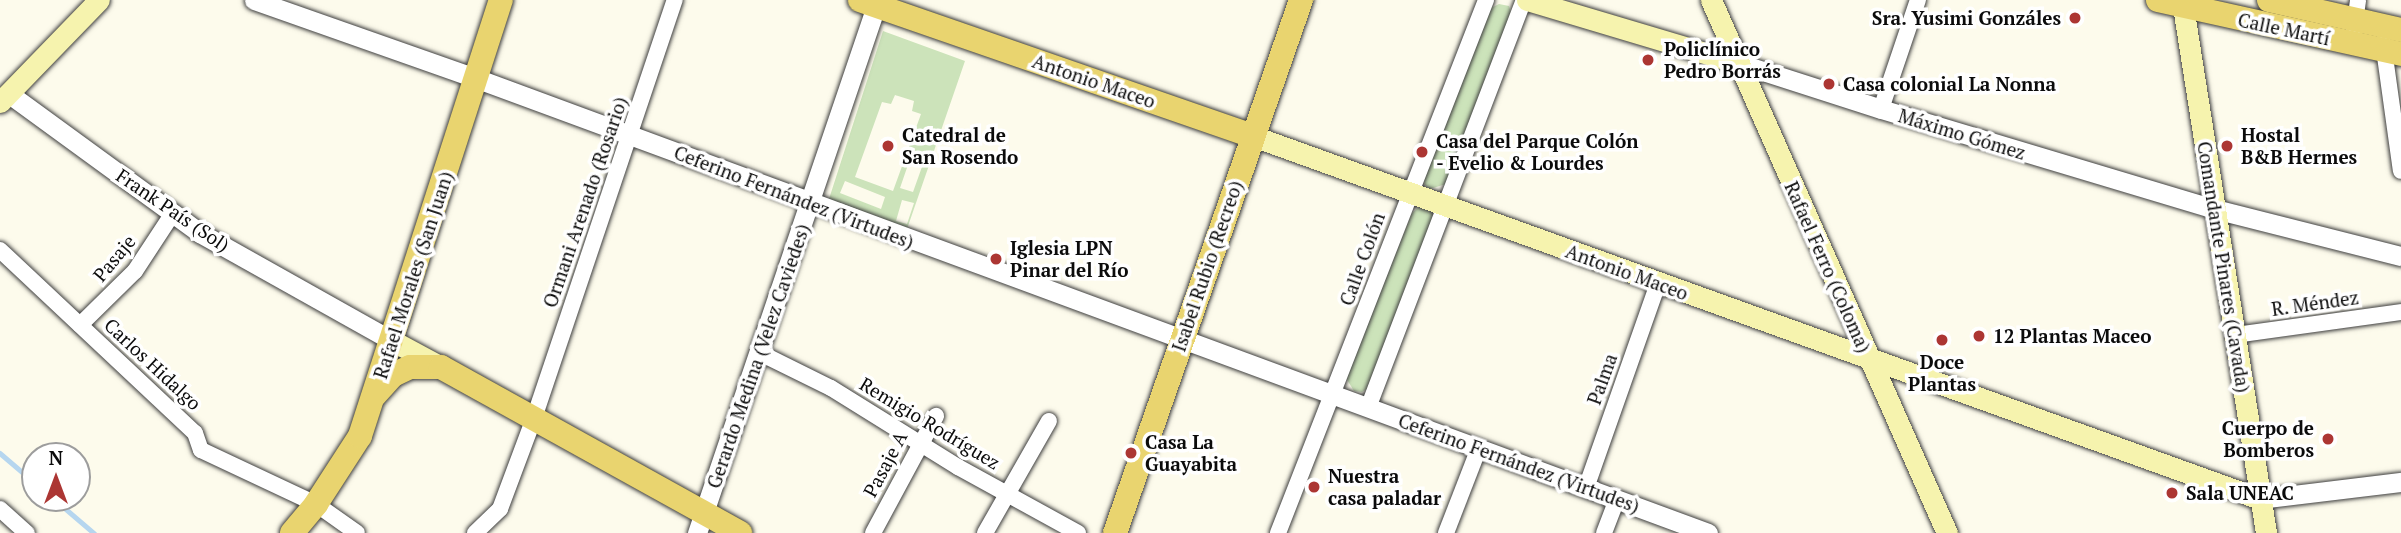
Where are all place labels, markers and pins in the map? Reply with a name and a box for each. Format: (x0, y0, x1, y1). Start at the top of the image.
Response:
place label: Sra. Yusimi Gonzáles (1871, 7, 2061, 29)
marker: Sra. Yusimi Gonzáles (2067, 10, 2083, 26)
place label: Policlínico Pedro Borrás (1664, 38, 1781, 82)
marker: Policlínico Pedro Borrás (1638, 50, 1658, 70)
place label: Casa colonial La Nonna (1843, 73, 2056, 95)
marker: Casa colonial La Nonna (1821, 76, 1837, 92)
place label: Catedral de San Rosendo (902, 124, 1018, 168)
place label: Hostal B&B Hermes (2241, 124, 2357, 168)
place label: Casa del Parque Colón - Evelio & Lourdes (1436, 130, 1639, 174)
marker: Catedral de San Rosendo (880, 138, 896, 154)
marker: Hostal B&B Hermes (2219, 138, 2235, 154)
marker: Casa del Parque Colón - Evelio & Lourdes (1414, 144, 1430, 160)
place label: Iglesia LPN Pinar del Río (1010, 237, 1128, 281)
marker: Iglesia LPN Pinar del Río (988, 251, 1004, 267)
place label: 12 Plantas Maceo (1993, 325, 2151, 347)
marker: 12 Plantas Maceo (1971, 328, 1987, 344)
marker: Doce Plantas (1934, 332, 1950, 348)
place label: Doce Plantas (1908, 351, 1976, 395)
place label: Cuerpo de Bomberos (2222, 417, 2314, 461)
place label: Casa La Guayabita (1145, 431, 1237, 475)
marker: Cuerpo de Bomberos (2320, 431, 2336, 447)
marker: Casa La Guayabita (1123, 445, 1139, 461)
place label: Nuestra casa paladar (1328, 465, 1441, 509)
marker: Nuestra casa paladar (1306, 479, 1322, 495)
place label: Sala UNEAC (2186, 482, 2294, 504)
marker: Sala UNEAC (2164, 485, 2180, 501)

